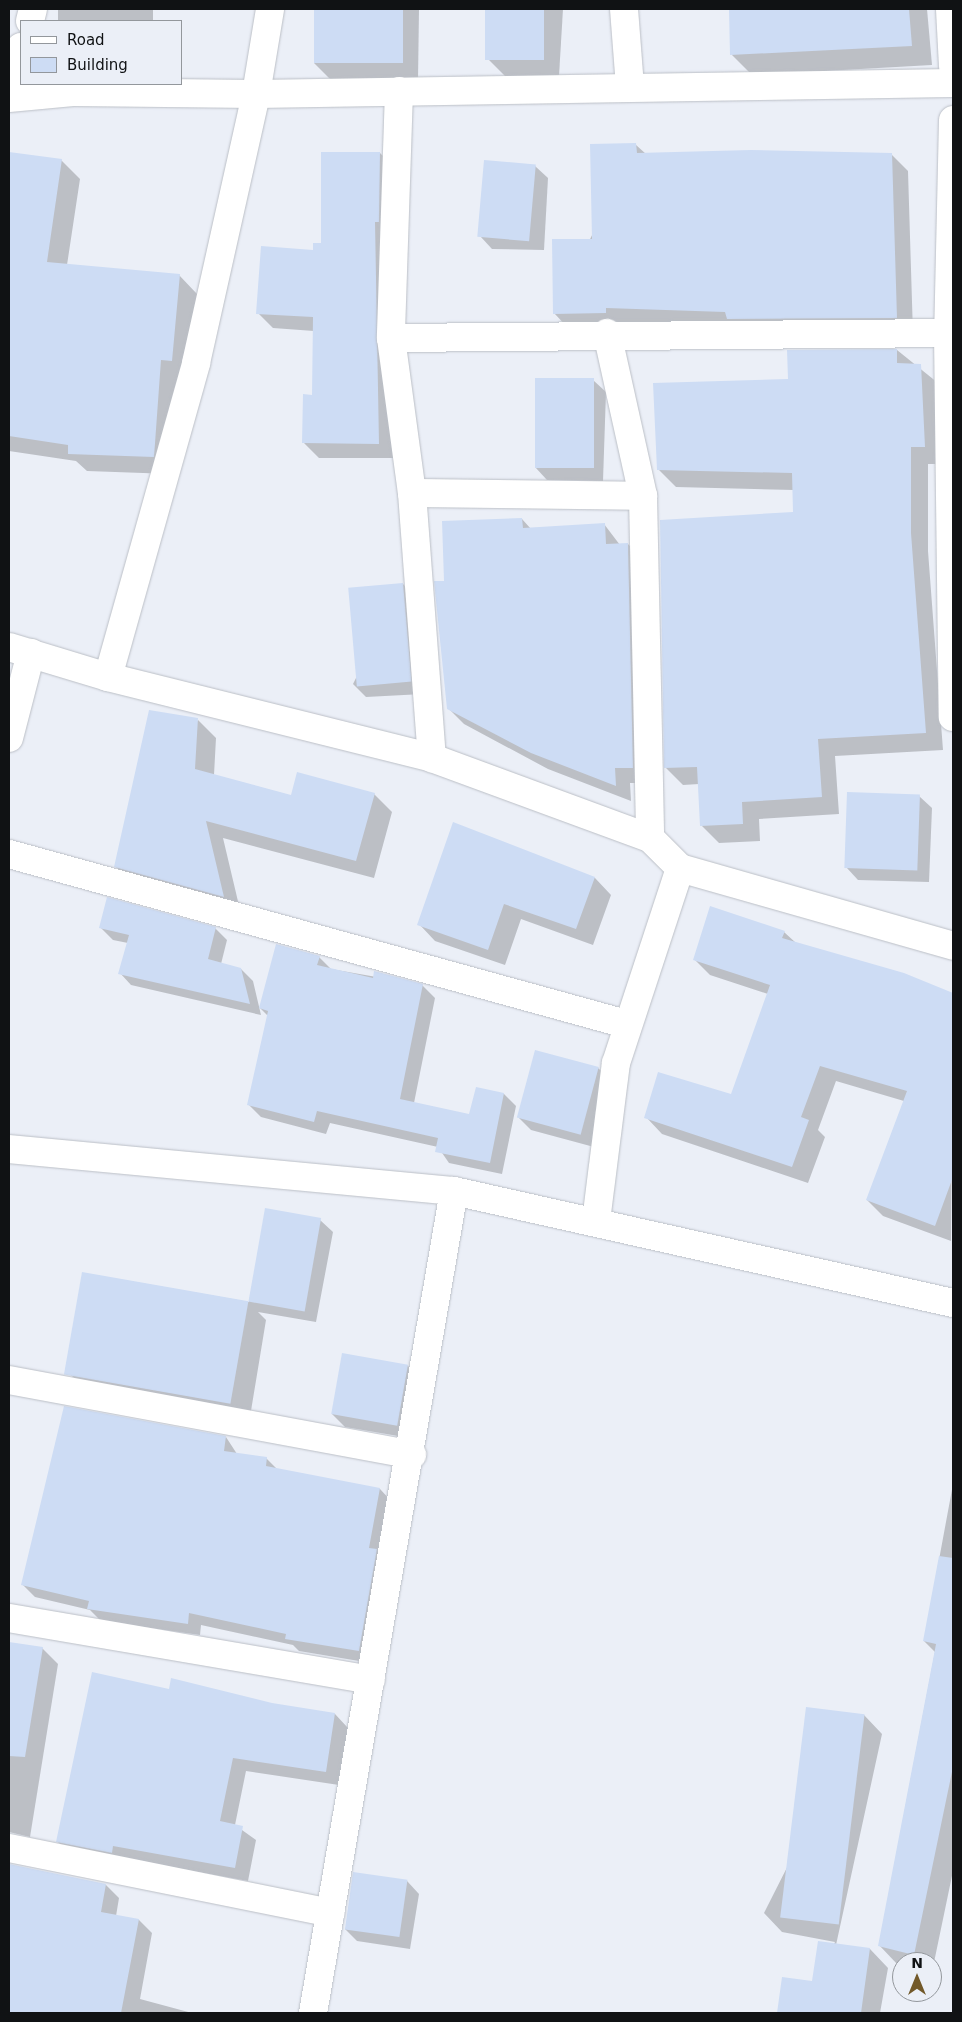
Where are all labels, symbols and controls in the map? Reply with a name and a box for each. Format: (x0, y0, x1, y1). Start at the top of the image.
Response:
legend (20, 20, 182, 85)
text: Road (67, 31, 105, 49)
text: Building (67, 56, 128, 74)
north arrow (892, 1952, 942, 2002)
text: N (911, 1955, 923, 1971)

